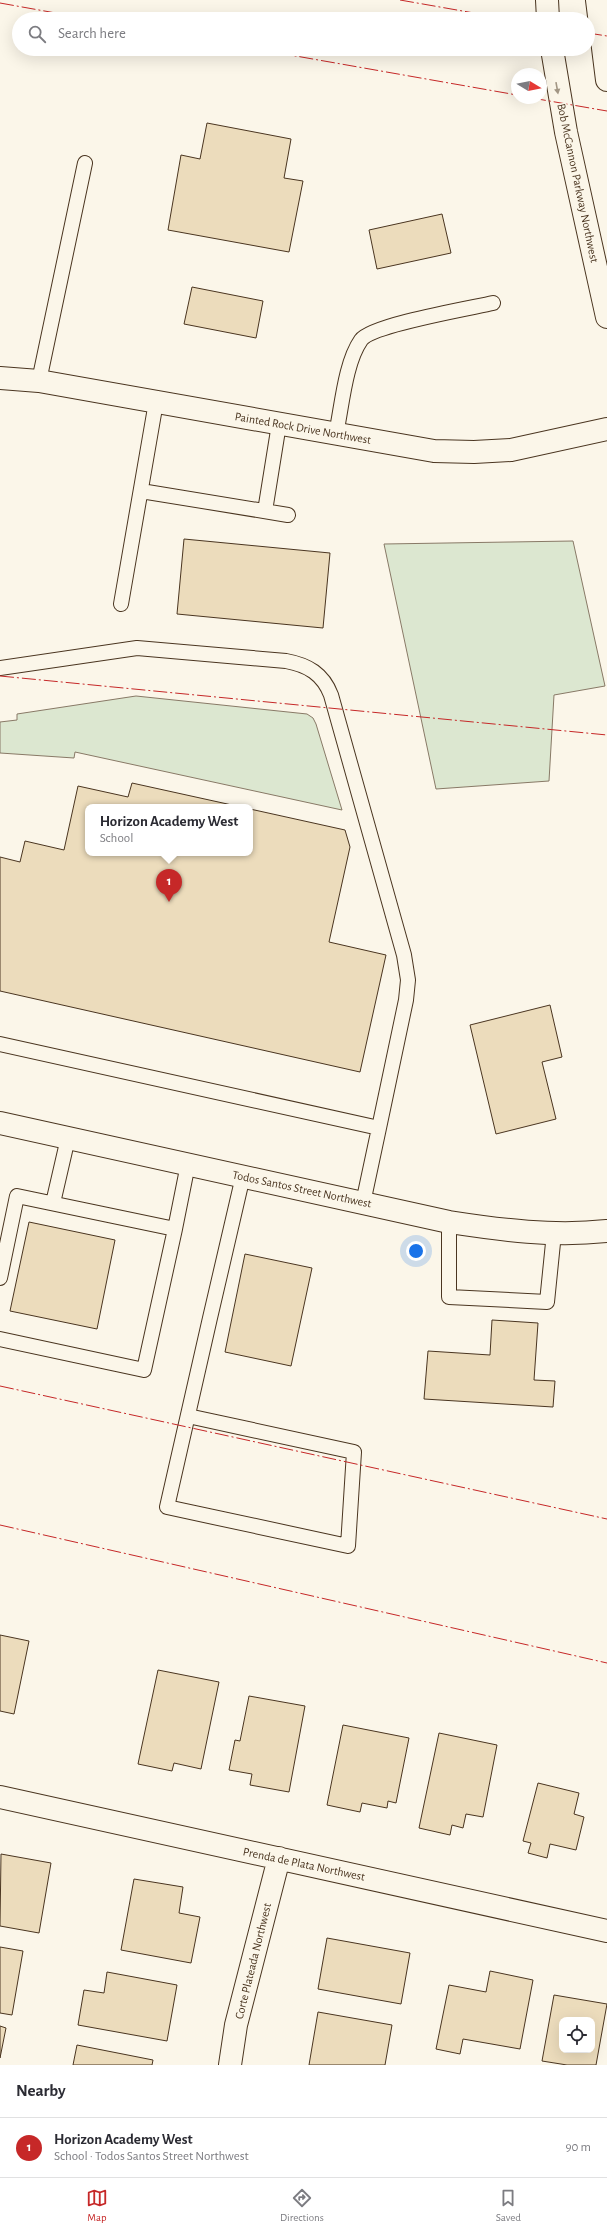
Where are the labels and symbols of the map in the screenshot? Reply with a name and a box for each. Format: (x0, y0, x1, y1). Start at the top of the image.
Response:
north arrow (511, 68, 547, 104)
one-way arrow (555, 81, 561, 94)
street label: Bob McCannon Parkway Northwest (554, 102, 601, 264)
street label: Painted Rock Drive Northwest (234, 410, 372, 446)
pin: 1 (156, 869, 182, 902)
street label: Todos Santos Street Northwest (231, 1168, 373, 1210)
your location (406, 1241, 426, 1261)
street label: Prenda de Plata Northwest (242, 1845, 366, 1883)
street label: Corte Plateada Northwest (233, 1902, 273, 2020)

